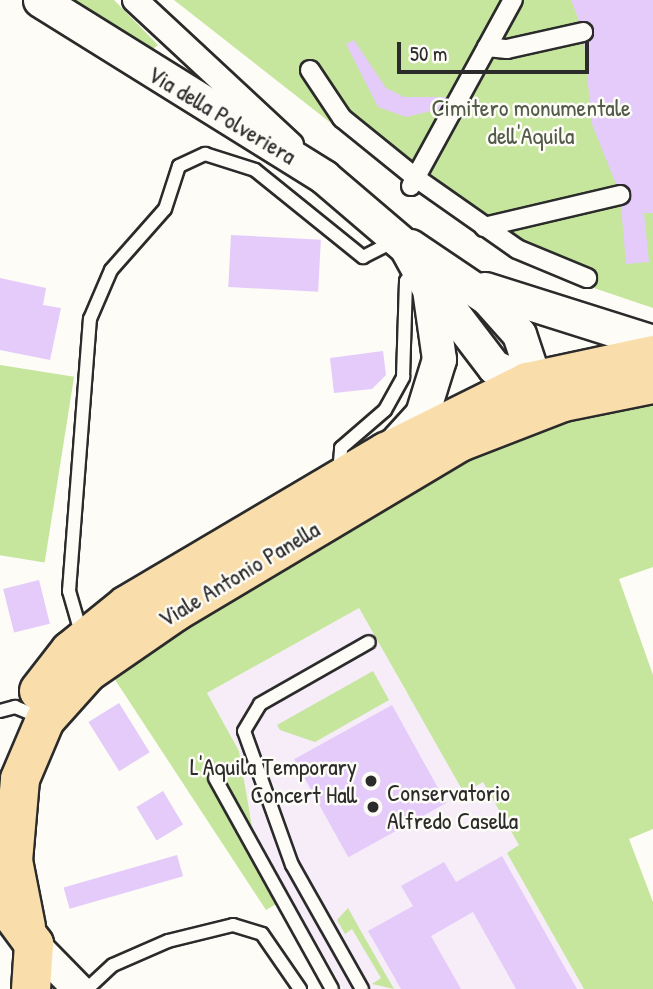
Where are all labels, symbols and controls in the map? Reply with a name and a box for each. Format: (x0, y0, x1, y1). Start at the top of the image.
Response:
scale bar (401, 28, 594, 72)
text: 50 m (410, 39, 447, 68)
street label: Via della Polveriera (143, 60, 301, 170)
park label: Cimitero monumentale dell'Aquila (431, 94, 631, 150)
street label: Viale Antonio Panella (153, 515, 325, 633)
place label: L'Aquila Temporary Concert Hall (190, 753, 357, 809)
marker: L'Aquila Temporary Concert Hall (363, 773, 379, 789)
place label: Conservatorio Alfredo Casella (387, 779, 518, 835)
marker: Conservatorio Alfredo Casella (365, 799, 381, 815)

